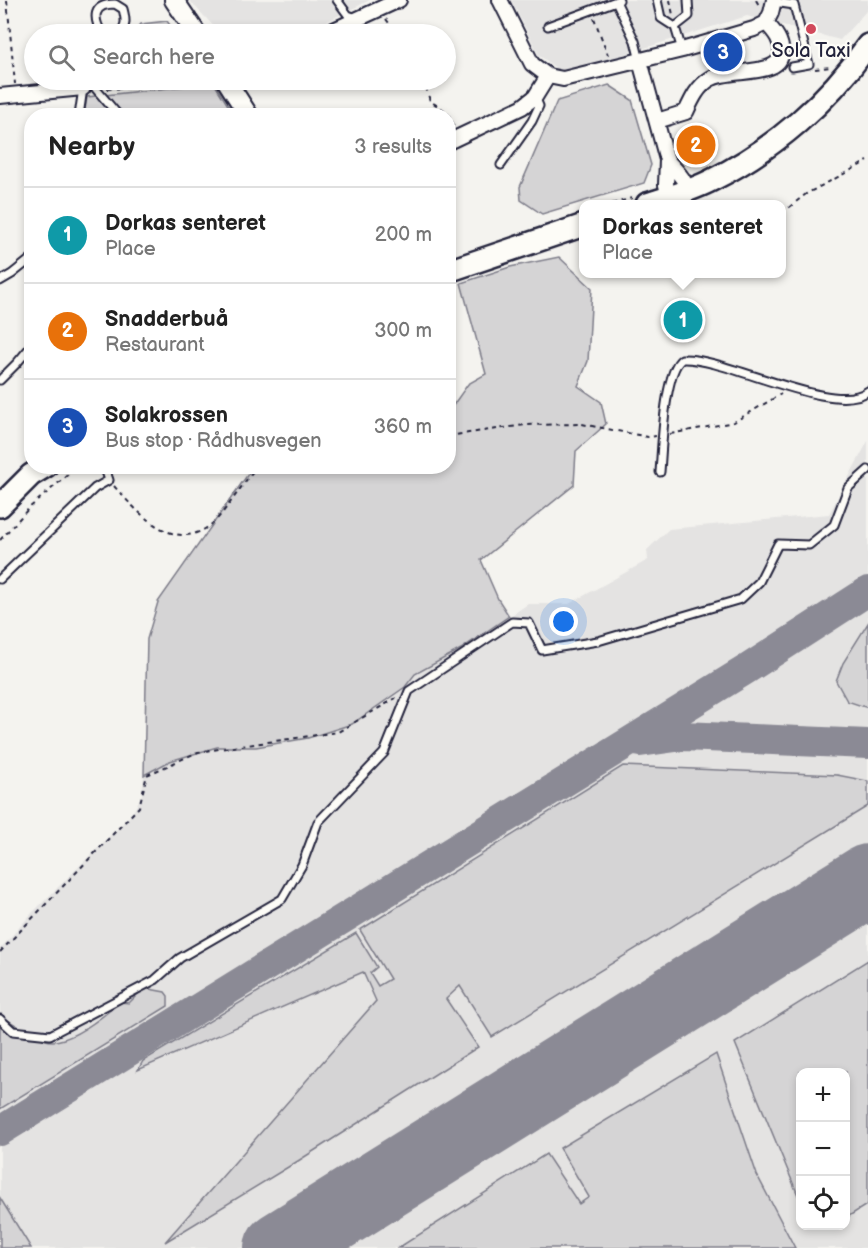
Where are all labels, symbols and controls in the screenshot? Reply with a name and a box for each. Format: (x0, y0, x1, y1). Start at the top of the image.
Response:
marker: Sola Taxi (804, 22, 818, 36)
search box (24, 24, 456, 90)
pin: 3 (704, 29, 742, 74)
place label: Sola Taxi (771, 39, 851, 63)
icon: search (45, 41, 78, 74)
text: Search here (93, 44, 215, 71)
pin: 2 (676, 122, 716, 168)
text: Nearby (48, 132, 135, 163)
text: 3 results (354, 135, 432, 159)
popup (579, 200, 786, 278)
text: Dorkas senteret (105, 210, 266, 237)
text: Dorkas senteret (602, 214, 763, 241)
text: 1 (63, 223, 72, 247)
text: 200 m (375, 223, 432, 247)
text: Place (105, 237, 156, 261)
text: Place (602, 241, 653, 265)
pin: 1 (664, 298, 702, 342)
text: Snadderbuå (105, 306, 228, 333)
text: 2 (62, 319, 73, 343)
text: 300 m (374, 319, 432, 343)
text: Restaurant (105, 333, 205, 357)
text: Solakrossen (105, 402, 228, 429)
text: 3 (62, 415, 73, 439)
text: 360 m (374, 415, 432, 439)
text: Bus stop · Rådhusvegen (105, 429, 322, 453)
your location (549, 607, 578, 636)
map controls (796, 1068, 850, 1230)
button: + (796, 1068, 850, 1122)
button: − (796, 1122, 850, 1176)
button: locate (796, 1176, 850, 1230)

